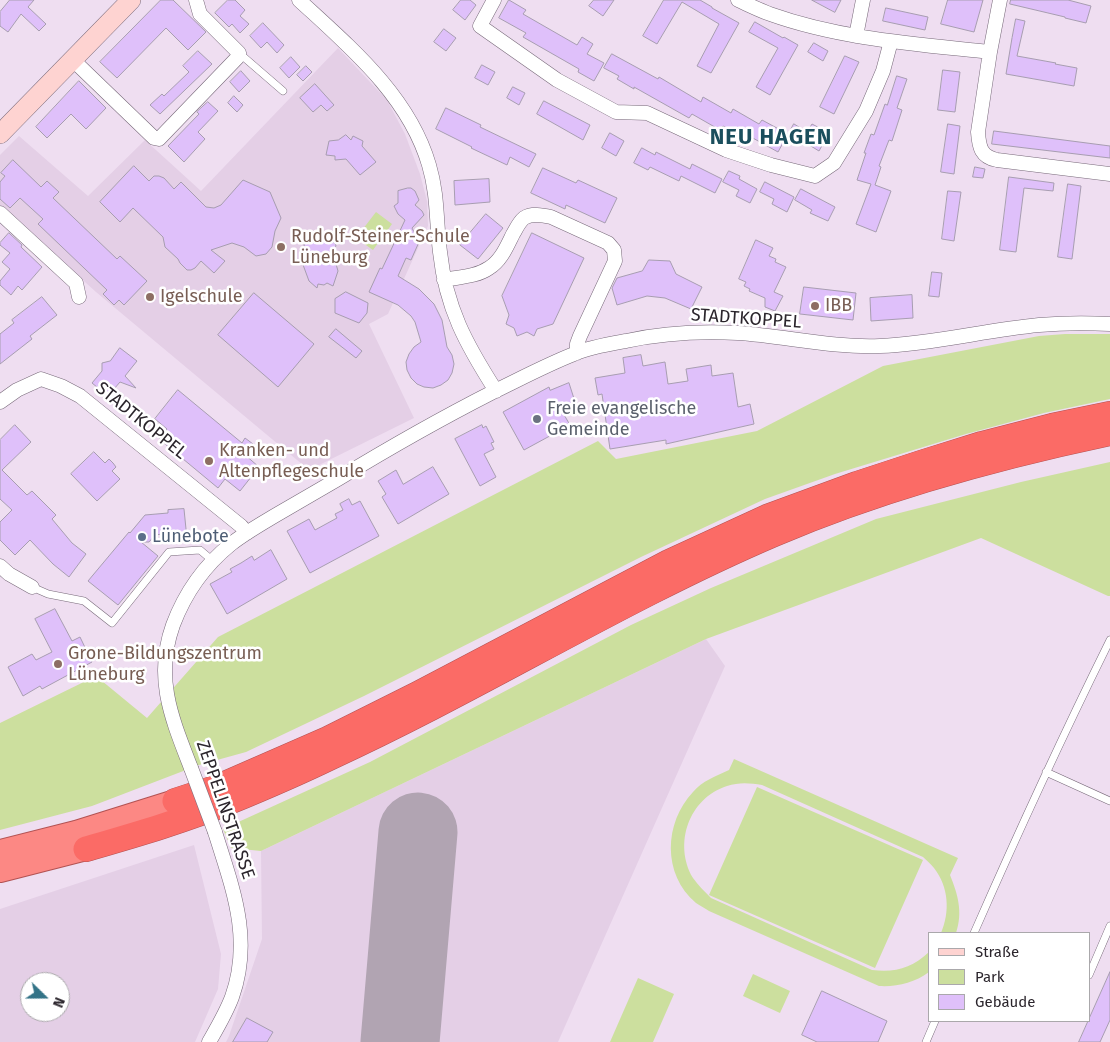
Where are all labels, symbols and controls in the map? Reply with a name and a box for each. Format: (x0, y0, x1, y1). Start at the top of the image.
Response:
district label: NEU HAGEN (709, 125, 833, 151)
place label: Rudolf-Steiner-Schule Lüneburg (291, 226, 470, 268)
marker: Rudolf-Steiner-Schule Lüneburg (275, 241, 287, 253)
place label: Igelschule (160, 286, 242, 308)
marker: Igelschule (144, 291, 156, 303)
place label: IBB (825, 295, 852, 317)
marker: IBB (809, 300, 821, 312)
street label: STADTKOPPEL (690, 304, 802, 334)
street label: STADTKOPPEL (91, 378, 191, 464)
place label: Freie evangelische Gemeinde (547, 398, 696, 440)
marker: Freie evangelische Gemeinde (531, 413, 543, 425)
place label: Kranken- und Altenpflegeschule (219, 440, 364, 482)
marker: Kranken- und Altenpflegeschule (203, 455, 215, 467)
place label: Lünebote (152, 526, 229, 548)
marker: Lünebote (136, 531, 148, 543)
place label: Grone-Bildungszentrum Lüneburg (68, 643, 262, 686)
marker: Grone-Bildungszentrum Lüneburg (52, 658, 64, 670)
street label: ZEPPELINSTRASSE (191, 738, 259, 882)
legend (928, 932, 1090, 1022)
text: Straße (975, 943, 1019, 961)
text: Park (975, 968, 1005, 986)
north arrow (20, 972, 70, 1022)
text: Gebäude (975, 993, 1035, 1011)
text: N (49, 995, 68, 1010)

